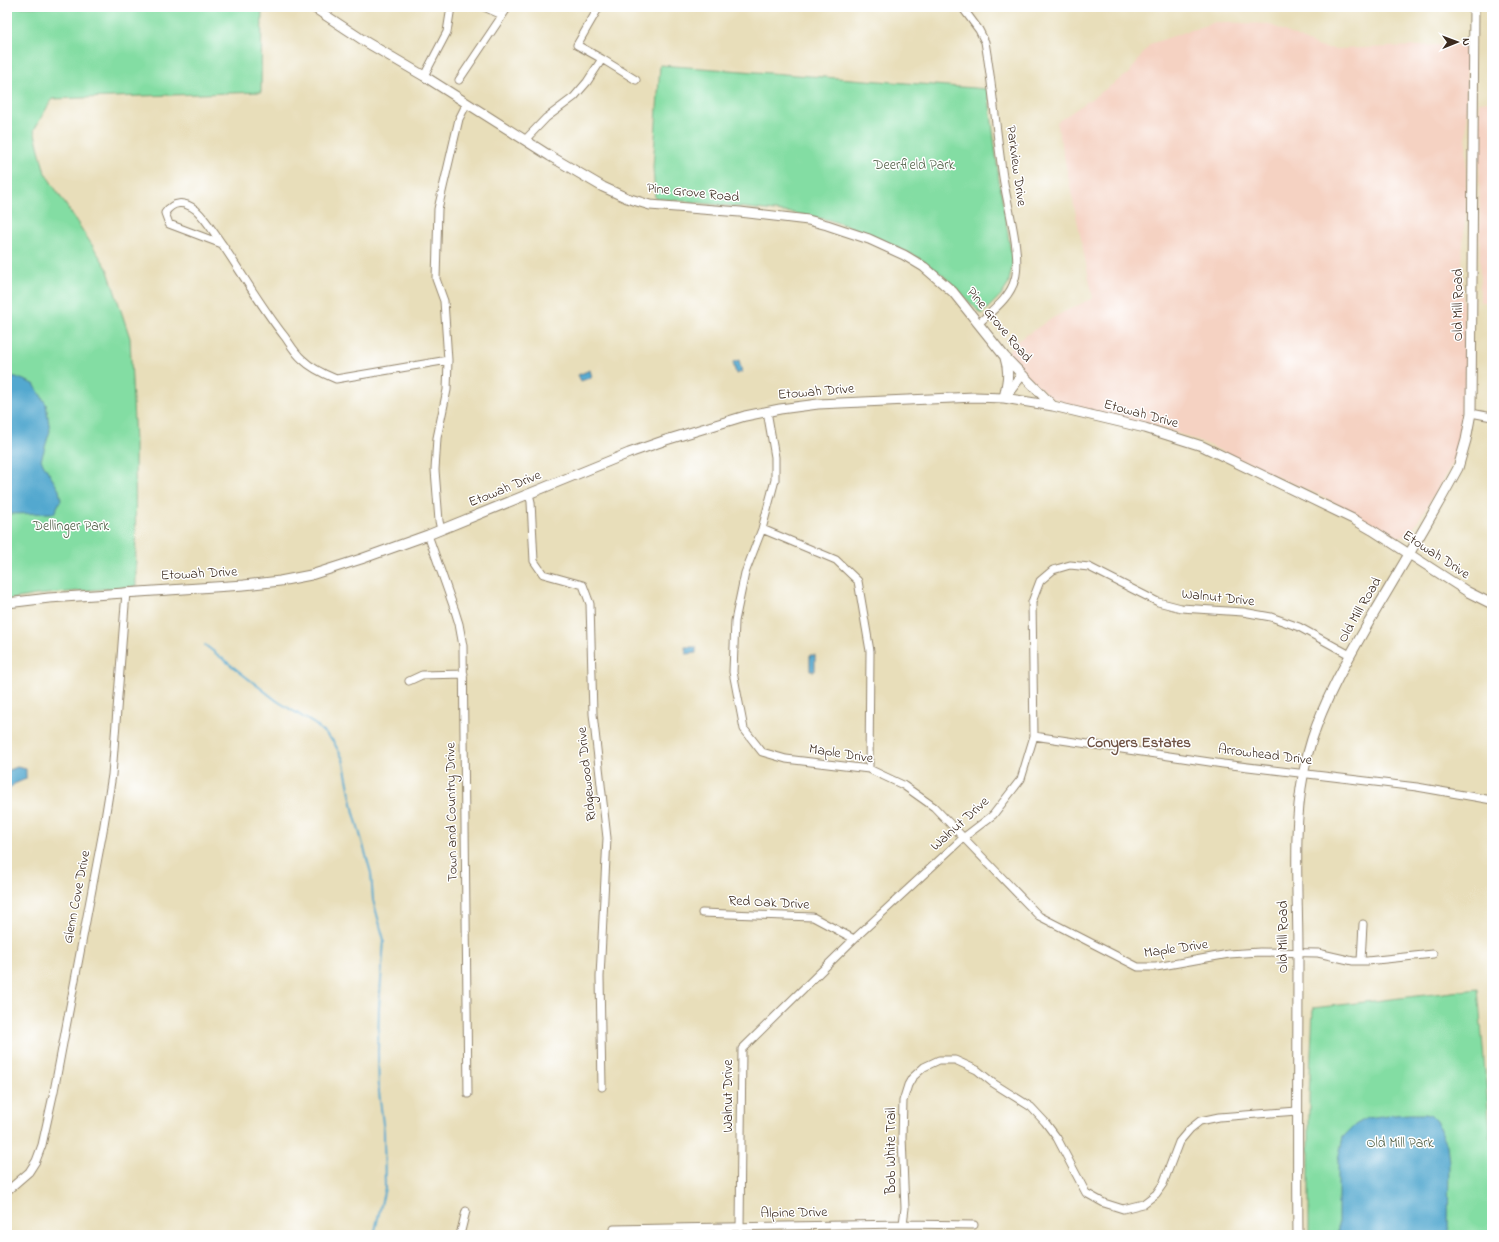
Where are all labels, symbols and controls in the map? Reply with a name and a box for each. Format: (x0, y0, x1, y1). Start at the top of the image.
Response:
north arrow (1437, 22, 1477, 62)
text: N (1458, 38, 1474, 46)
street label: Parkview Drive (1000, 124, 1032, 208)
park label: Deerfield Park (872, 155, 956, 176)
street label: Pine Grove Road (646, 178, 740, 208)
street label: Old Mill Road (1448, 269, 1469, 341)
street label: Pine Grove Road (961, 283, 1037, 367)
street label: Etowah Drive (777, 378, 856, 406)
street label: Etowah Drive (1101, 394, 1181, 434)
street label: Etowah Drive (466, 465, 545, 513)
park label: Dellinger Park (32, 516, 110, 538)
street label: Etowah Drive (1398, 525, 1474, 585)
street label: Etowah Drive (160, 561, 239, 586)
street label: Old Mill Road (1333, 573, 1387, 647)
street label: Walnut Drive (1181, 584, 1256, 612)
street label: Ridgewood Drive (572, 725, 603, 822)
district label: Conyers Estates (1087, 732, 1191, 756)
street label: Maple Drive (807, 739, 875, 770)
street label: Arrowhead Drive (1217, 739, 1314, 771)
street label: Town and Country Drive (440, 741, 465, 882)
street label: Walnut Drive (926, 791, 995, 856)
street label: Glenn Cove Drive (58, 848, 96, 945)
street label: Red Oak Drive (728, 890, 811, 916)
street label: Old Mill Road (1273, 901, 1294, 973)
street label: Maple Drive (1143, 934, 1210, 964)
street label: Walnut Drive (718, 1059, 739, 1133)
street label: Bob White Trail (881, 1108, 902, 1195)
park label: Old Mill Park (1366, 1133, 1435, 1154)
street label: Alpine Drive (760, 1202, 828, 1224)

